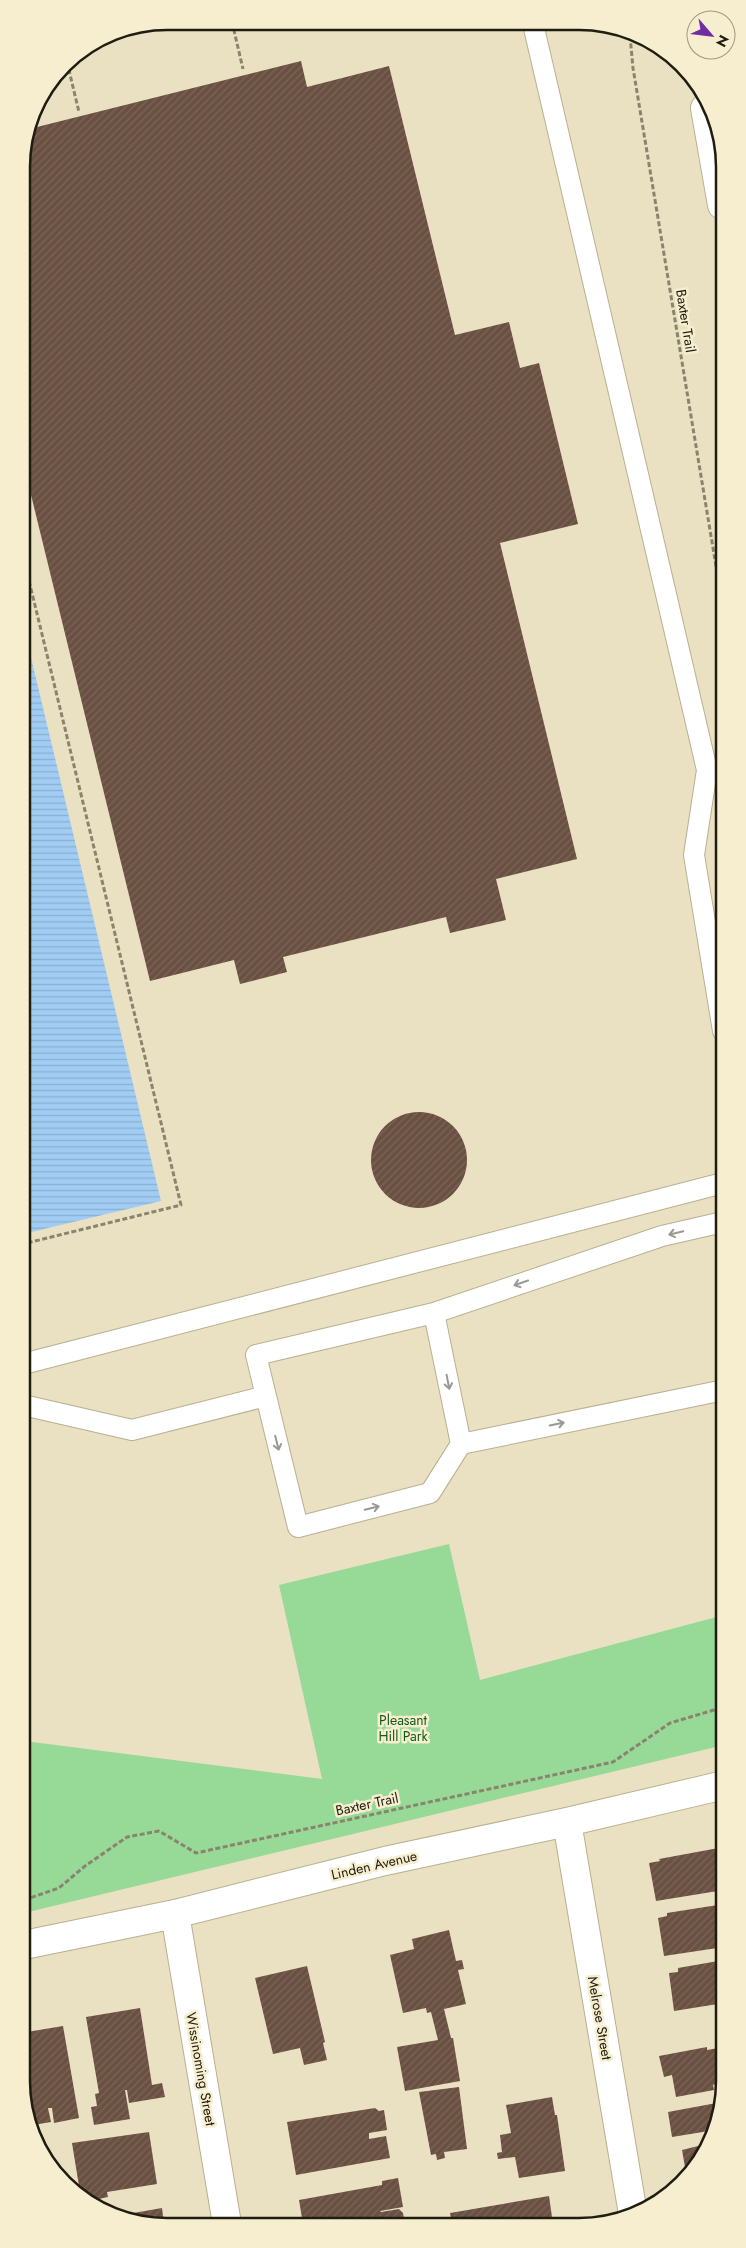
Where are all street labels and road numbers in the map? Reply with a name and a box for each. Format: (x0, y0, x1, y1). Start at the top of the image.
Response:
street label: Baxter Trail (671, 288, 701, 354)
street label: Baxter Trail (334, 1788, 400, 1820)
street label: Linden Avenue (329, 1845, 419, 1885)
street label: Melrose Street (583, 1975, 617, 2062)
street label: Wissinoming Street (181, 2011, 221, 2128)

